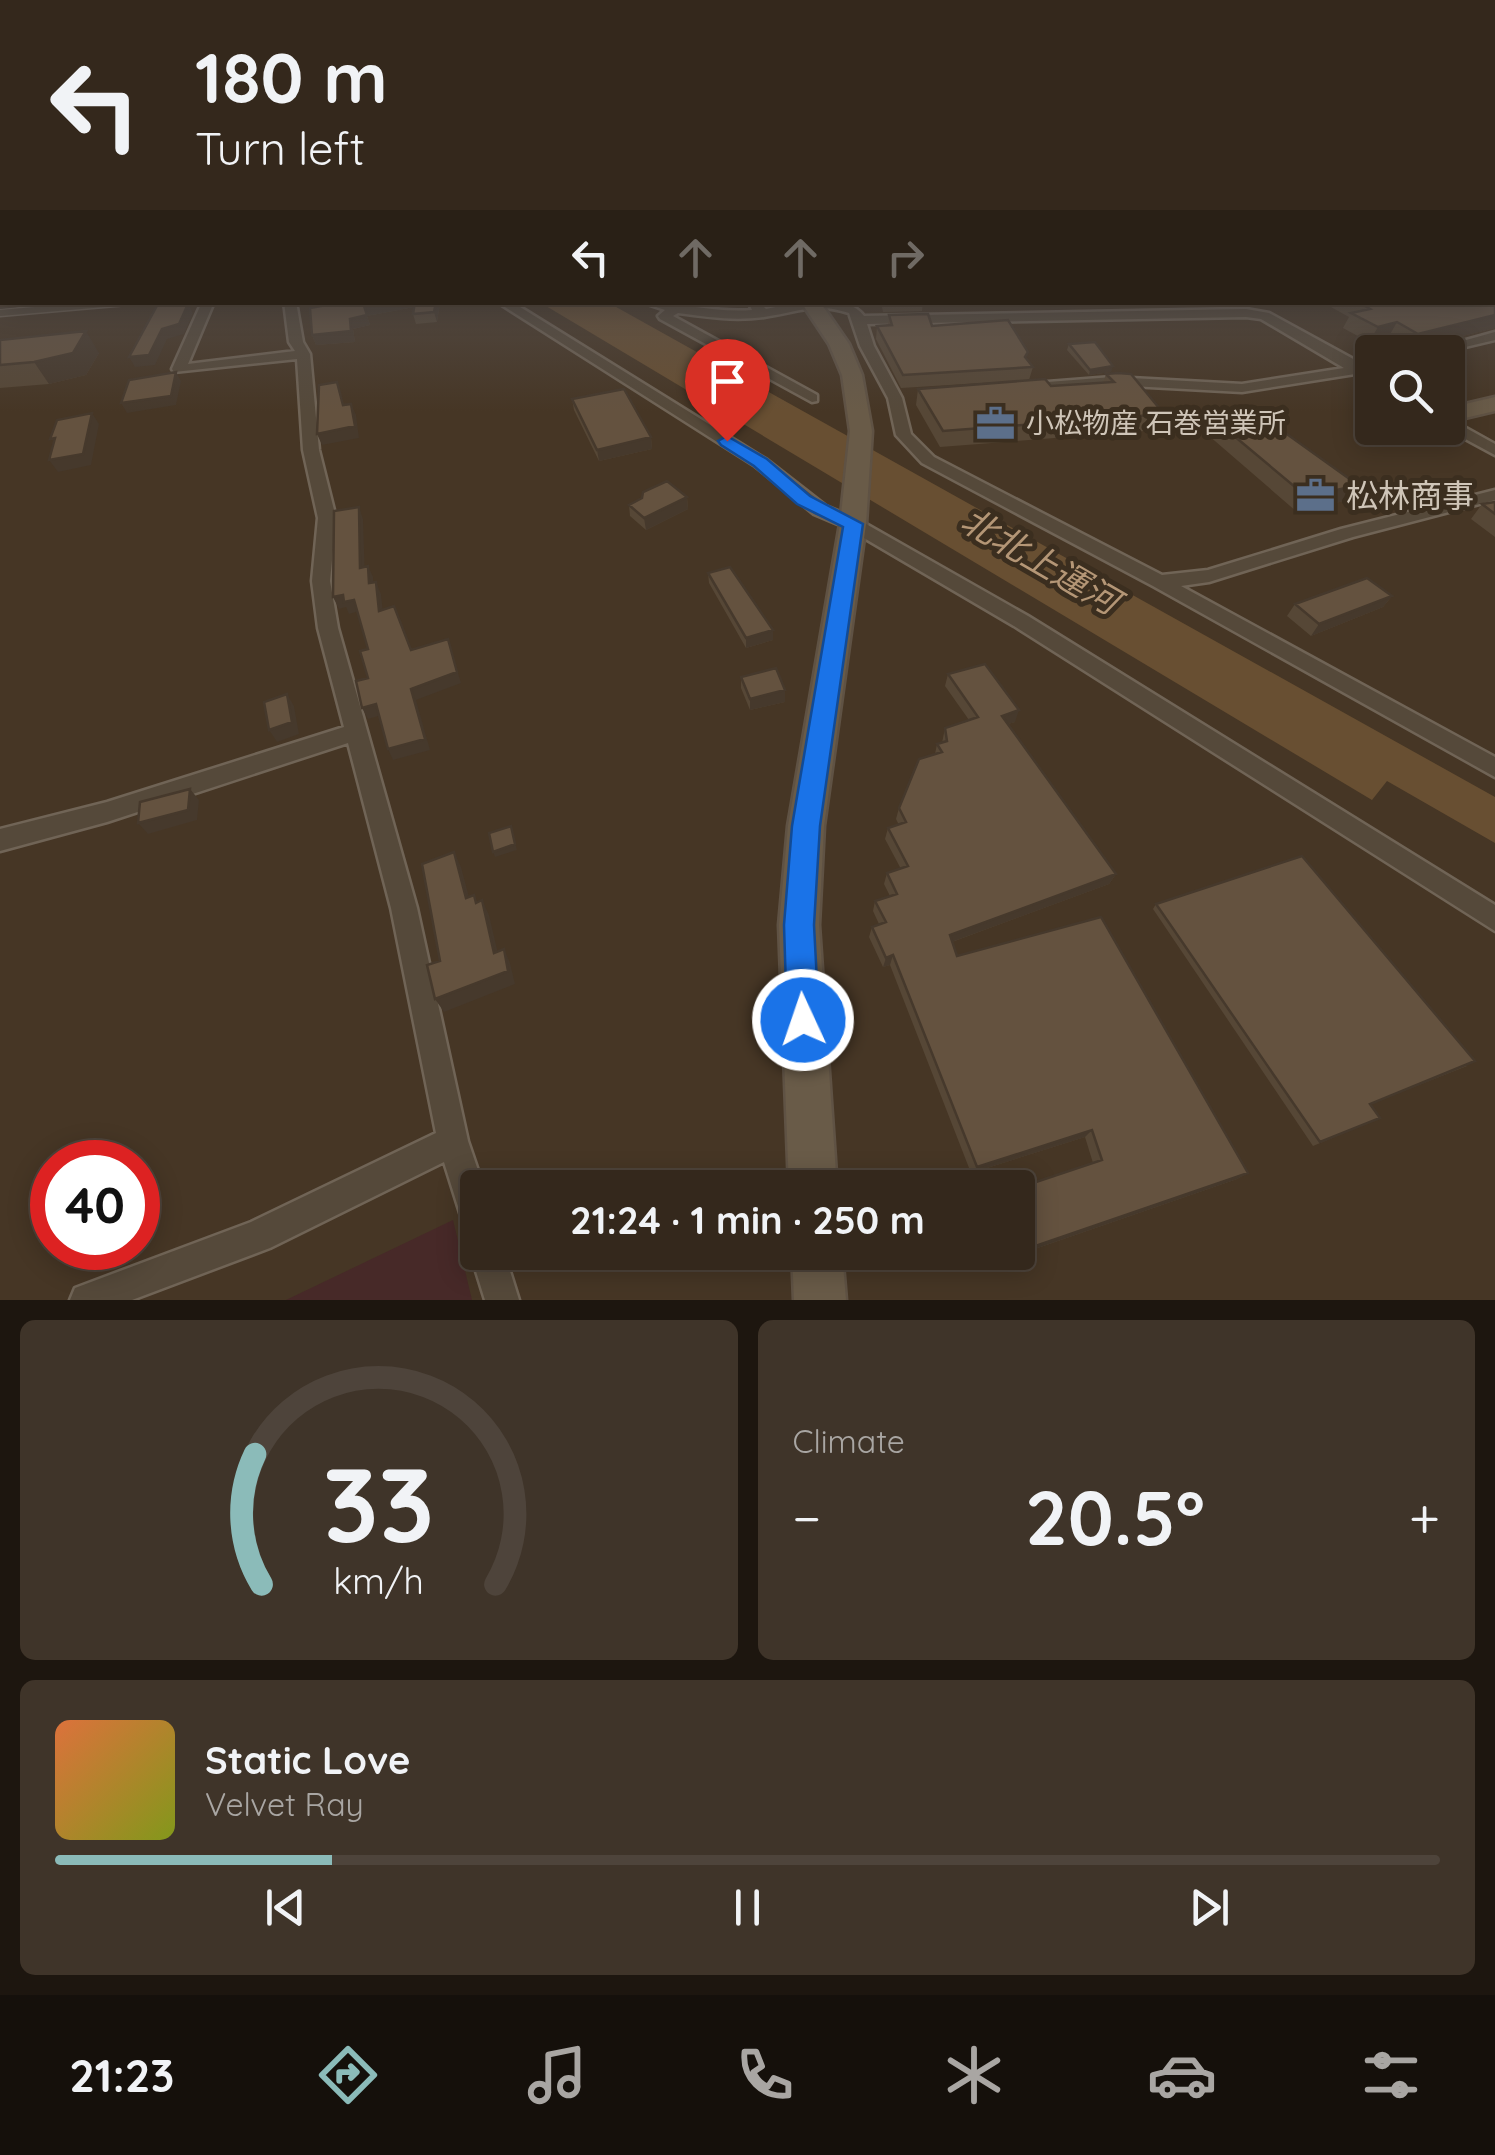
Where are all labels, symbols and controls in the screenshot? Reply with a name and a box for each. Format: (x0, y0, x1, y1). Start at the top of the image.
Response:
text: 180 m (195, 33, 388, 121)
icon: left (30, 40, 160, 170)
text: Turn left (195, 120, 365, 176)
icon: left (563, 230, 618, 285)
icon: ahead (668, 230, 723, 285)
icon: ahead (773, 230, 828, 285)
icon: right (878, 230, 933, 285)
map controls (1355, 335, 1465, 445)
button: search (1355, 335, 1465, 445)
pin (685, 339, 770, 442)
icon: arrive (700, 354, 755, 409)
office icon: 小松物産 石巻営業所 (975, 402, 1017, 444)
place label: 小松物産 石巻営業所 (1026, 405, 1286, 440)
office icon: 松林商事 (1295, 475, 1337, 517)
place label: 松林商事 (1346, 475, 1474, 515)
water label: 北北上運河 (954, 497, 1132, 626)
position arrow (751, 968, 855, 1072)
speed limit sign: 40 (30, 1140, 160, 1270)
text: 21:24 · 1 min · 250 m (570, 1196, 925, 1244)
text: Climate (793, 1421, 905, 1461)
text: 33 (323, 1438, 435, 1568)
text: 20.5° (1025, 1470, 1205, 1564)
text: − (793, 1483, 821, 1552)
text: + (1409, 1483, 1440, 1552)
text: km/h (333, 1558, 424, 1603)
text: Static Love (205, 1736, 410, 1784)
text: Velvet Ray (205, 1784, 364, 1824)
icon: previous (258, 1880, 313, 1935)
icon: pause (720, 1880, 775, 1935)
icon: next (1182, 1880, 1237, 1935)
icon: directions (313, 2040, 383, 2110)
icon: music (522, 2040, 592, 2110)
icon: phone (730, 2040, 800, 2110)
icon: climate (939, 2040, 1009, 2110)
icon: car (1147, 2040, 1217, 2110)
icon: filters (1356, 2040, 1426, 2110)
text: 21:23 (69, 2047, 174, 2103)

